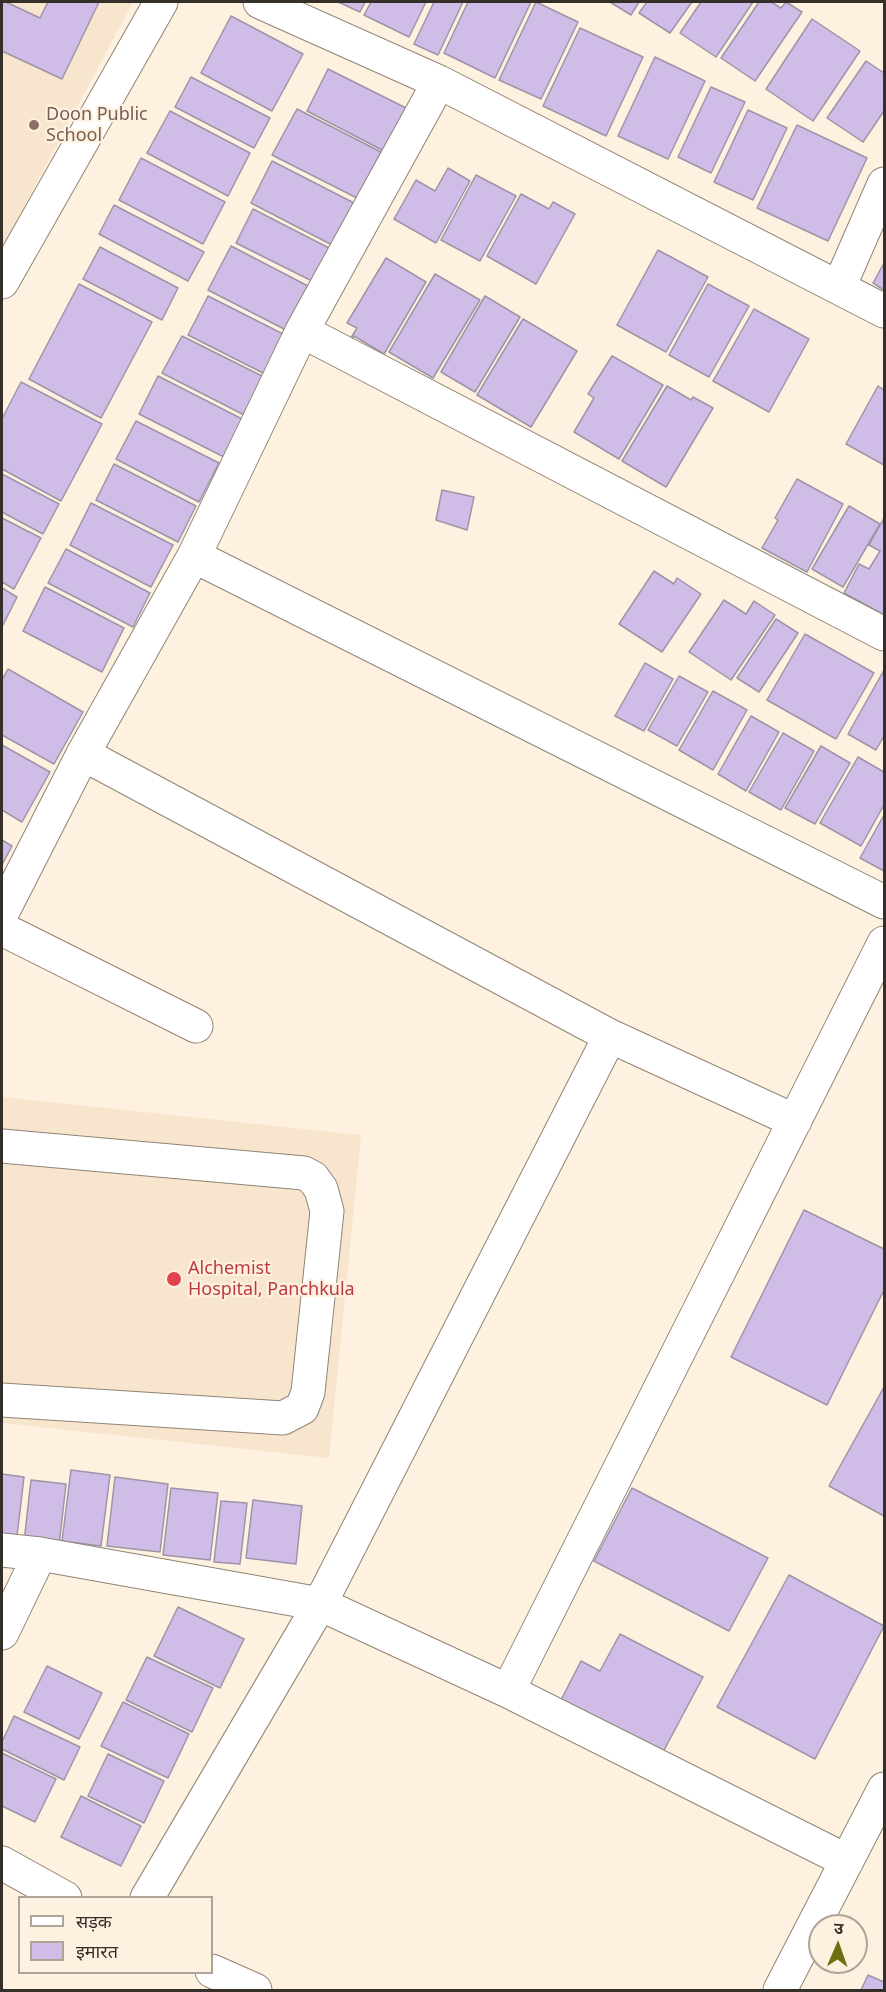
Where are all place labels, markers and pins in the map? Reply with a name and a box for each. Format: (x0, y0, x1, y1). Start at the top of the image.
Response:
place label: Doon Public School (46, 104, 148, 146)
marker: Doon Public School (27, 118, 41, 132)
place label: Alchemist Hospital, Panchkula (188, 1258, 355, 1300)
marker: Alchemist Hospital, Panchkula (165, 1270, 183, 1288)

